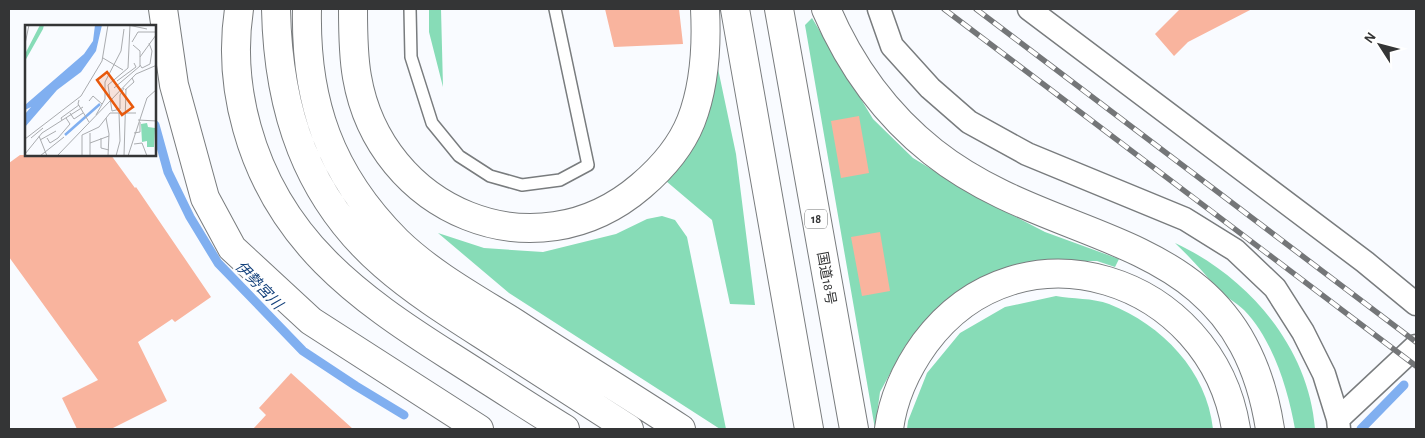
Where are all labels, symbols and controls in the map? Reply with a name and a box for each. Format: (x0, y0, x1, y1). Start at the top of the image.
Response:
north arrow (1355, 20, 1405, 70)
inset map (25, 25, 156, 156)
text: N (1362, 30, 1379, 46)
road number: 18 (805, 210, 827, 228)
street label: 国道18号 (814, 250, 839, 306)
water label: 伊勢宮川 (232, 258, 287, 314)

